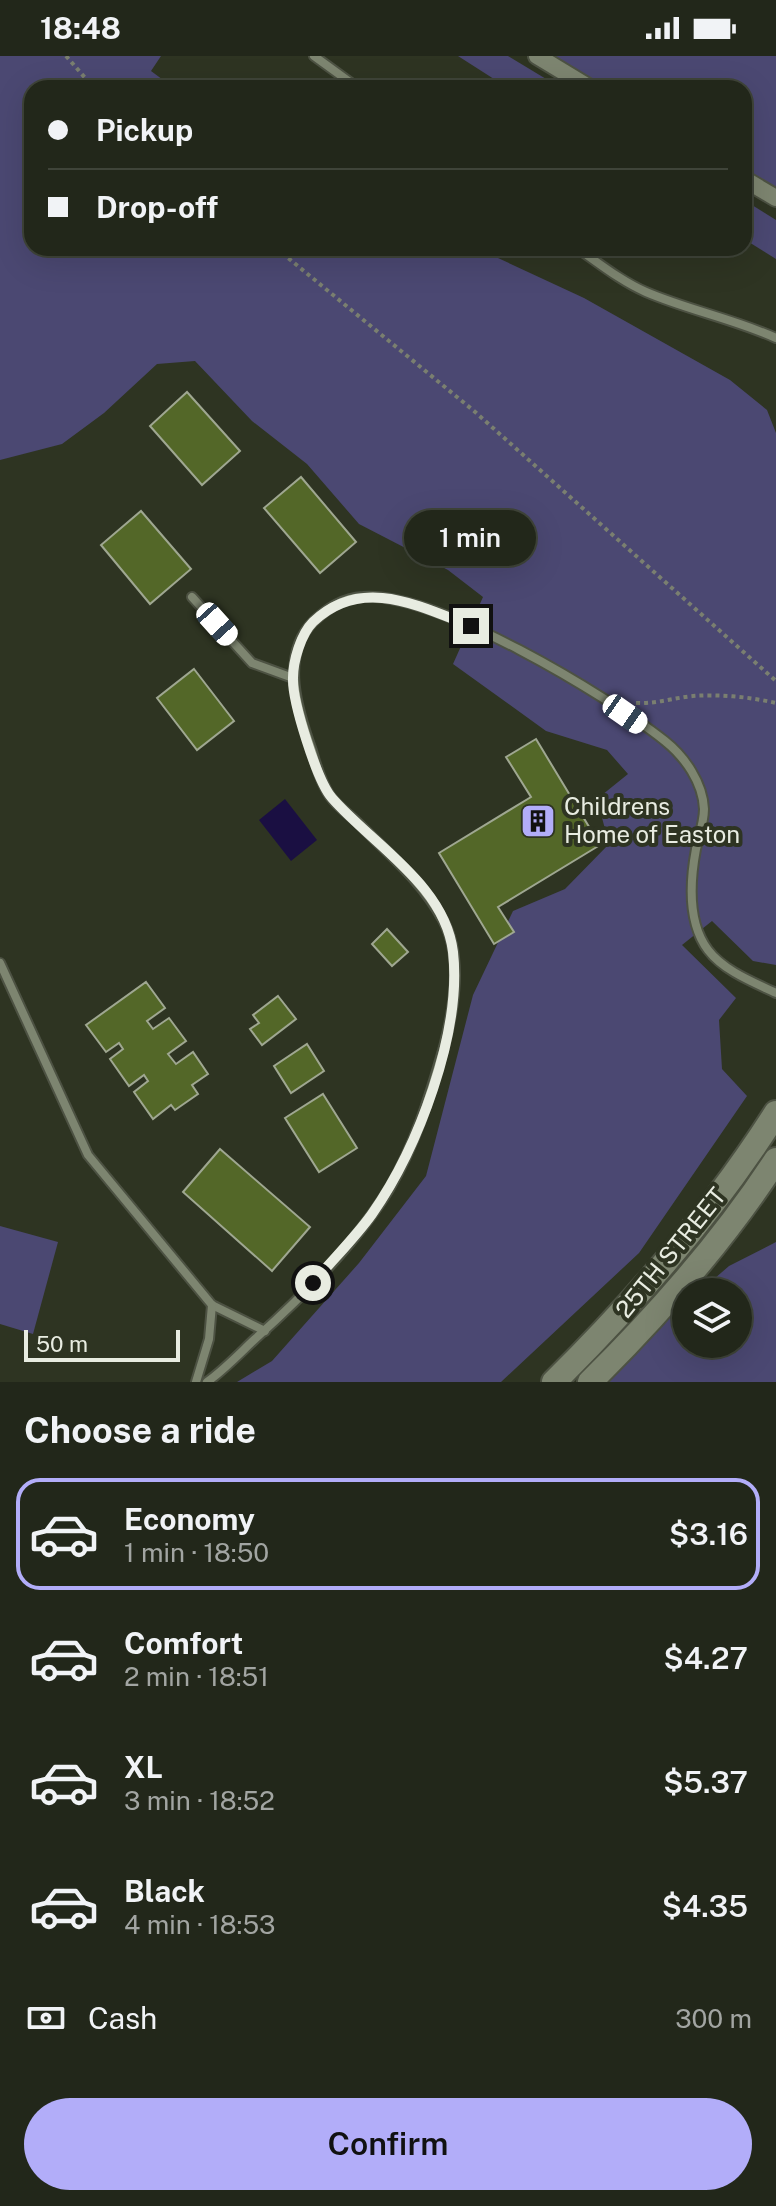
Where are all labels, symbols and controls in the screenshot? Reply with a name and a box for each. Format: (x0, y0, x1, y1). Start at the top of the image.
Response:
text: 18:48 (40, 10, 121, 46)
text: Pickup (96, 112, 193, 148)
text: Drop-off (96, 189, 218, 225)
callout: 1 min (405, 510, 537, 566)
text: 1 min (439, 522, 501, 553)
car (192, 598, 242, 650)
route end (453, 608, 489, 644)
car (598, 690, 652, 738)
place label: Childrens Home of Easton (564, 792, 740, 848)
building icon: Childrens Home of Easton (519, 802, 557, 840)
street label: 25TH STREET (609, 1182, 731, 1323)
route start (295, 1265, 331, 1301)
map controls (672, 1278, 752, 1358)
button: layers (672, 1278, 752, 1358)
scale bar (24, 1326, 180, 1362)
text: 50 m (36, 1331, 88, 1357)
text: Choose a ride (24, 1409, 256, 1451)
icon: car (28, 1498, 100, 1570)
text: Economy (124, 1501, 255, 1537)
text: $3.16 (669, 1516, 748, 1552)
text: 1 min · 18:50 (124, 1537, 269, 1568)
icon: car (28, 1622, 100, 1694)
text: Comfort (124, 1625, 243, 1661)
text: $4.27 (664, 1640, 748, 1676)
text: 2 min · 18:51 (124, 1661, 269, 1692)
icon: car (28, 1746, 100, 1818)
text: XL (124, 1749, 163, 1785)
text: $5.37 (663, 1764, 748, 1800)
text: 3 min · 18:52 (124, 1785, 275, 1816)
icon: car (28, 1870, 100, 1942)
text: Black (124, 1873, 205, 1909)
text: $4.35 (662, 1888, 748, 1924)
text: 4 min · 18:53 (124, 1909, 276, 1940)
icon: cash (24, 1996, 68, 2040)
text: Cash (88, 2000, 157, 2036)
text: 300 m (675, 2003, 752, 2034)
button: Confirm (24, 2098, 752, 2190)

